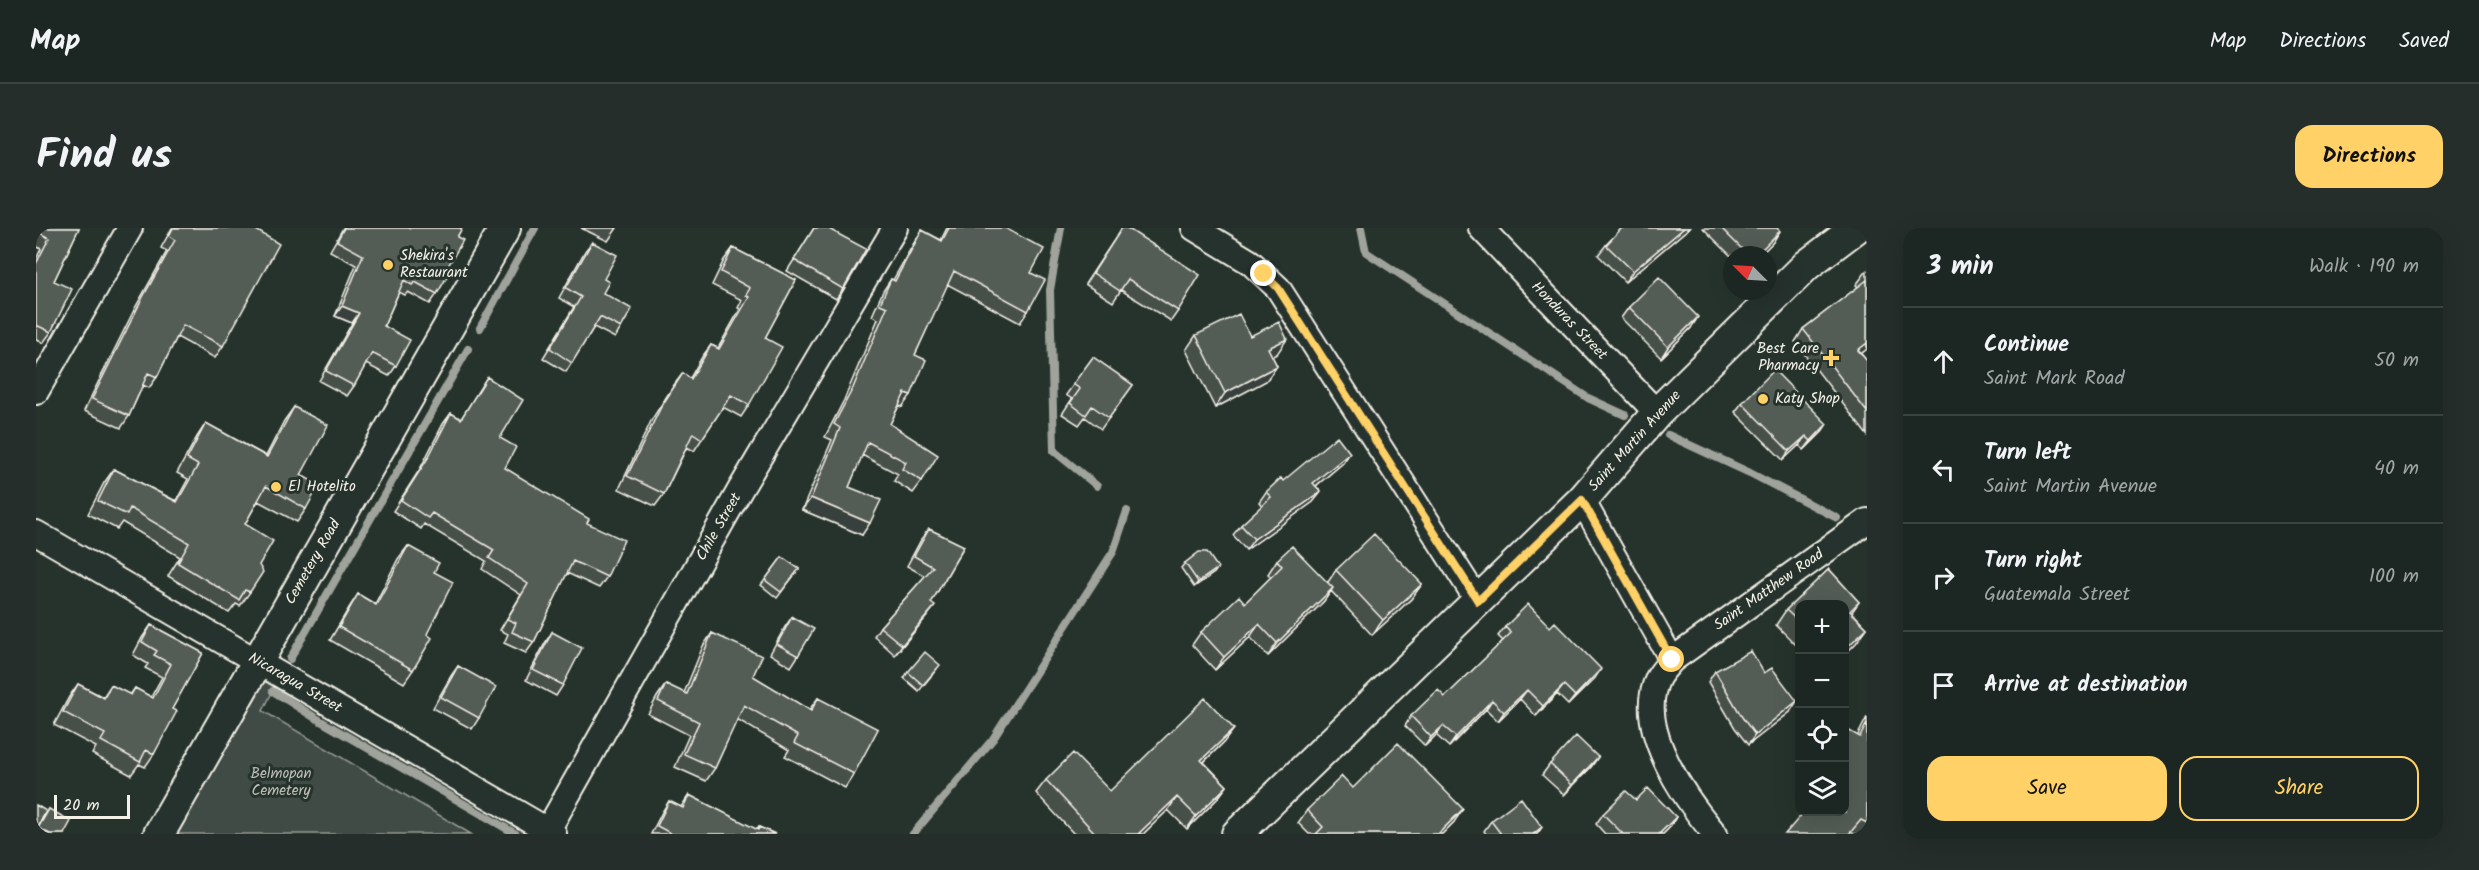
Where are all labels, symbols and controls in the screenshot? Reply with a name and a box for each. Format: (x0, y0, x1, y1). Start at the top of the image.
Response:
text: Map (30, 19, 81, 64)
text: Map (2210, 25, 2246, 58)
text: Directions (2279, 25, 2366, 58)
text: Saved (2399, 25, 2449, 58)
text: Find us (36, 123, 172, 190)
button: Directions (2295, 125, 2443, 188)
place label: Shekira's Restaurant (400, 244, 468, 285)
north arrow (1723, 246, 1777, 300)
text: 3 min (1927, 246, 1994, 288)
text: Walk · 190 m (2309, 251, 2419, 283)
marker: Shekira's Restaurant (381, 258, 395, 272)
route end (1250, 260, 1276, 286)
street label: Honduras Street (1525, 276, 1613, 366)
text: Continue (1984, 328, 2069, 363)
place label: Best Care Pharmacy (1757, 337, 1820, 378)
icon: ahead (1927, 345, 1960, 378)
text: 50 m (2374, 345, 2419, 377)
marker: Best Care Pharmacy (1824, 351, 1838, 365)
text: Saint Mark Road (1984, 363, 2124, 395)
street label: Saint Martin Avenue (1583, 385, 1687, 497)
place label: Katy Shop (1775, 387, 1840, 411)
marker: Katy Shop (1756, 392, 1770, 406)
text: Turn left (1984, 436, 2071, 471)
icon: left (1927, 453, 1960, 486)
text: 40 m (2374, 453, 2419, 485)
text: Saint Martin Avenue (1984, 471, 2157, 503)
place label: El Hotelito (288, 475, 356, 499)
marker: El Hotelito (269, 480, 283, 494)
street label: Chile Street (690, 488, 748, 566)
street label: Cemetery Road (279, 514, 347, 609)
street label: Saint Matthew Road (1709, 543, 1829, 637)
text: Turn right (1984, 544, 2082, 579)
icon: right (1927, 561, 1960, 594)
text: 100 m (2369, 561, 2419, 593)
text: Guatemala Street (1984, 579, 2130, 611)
map controls (1795, 600, 1849, 816)
button: + (1795, 600, 1849, 654)
street label: Nicaragua Street (244, 646, 347, 720)
route start (1658, 646, 1684, 672)
button: − (1795, 654, 1849, 708)
text: Arrive at destination (1984, 668, 2187, 703)
icon: arrive (1927, 669, 1960, 702)
button: locate (1795, 708, 1849, 762)
button: Save (1927, 756, 2167, 821)
button: Share (2179, 756, 2419, 821)
park label: Belmopan Cemetery (251, 762, 311, 803)
button: layers (1795, 762, 1849, 816)
scale bar (54, 792, 130, 820)
text: 20 m (63, 793, 99, 818)

